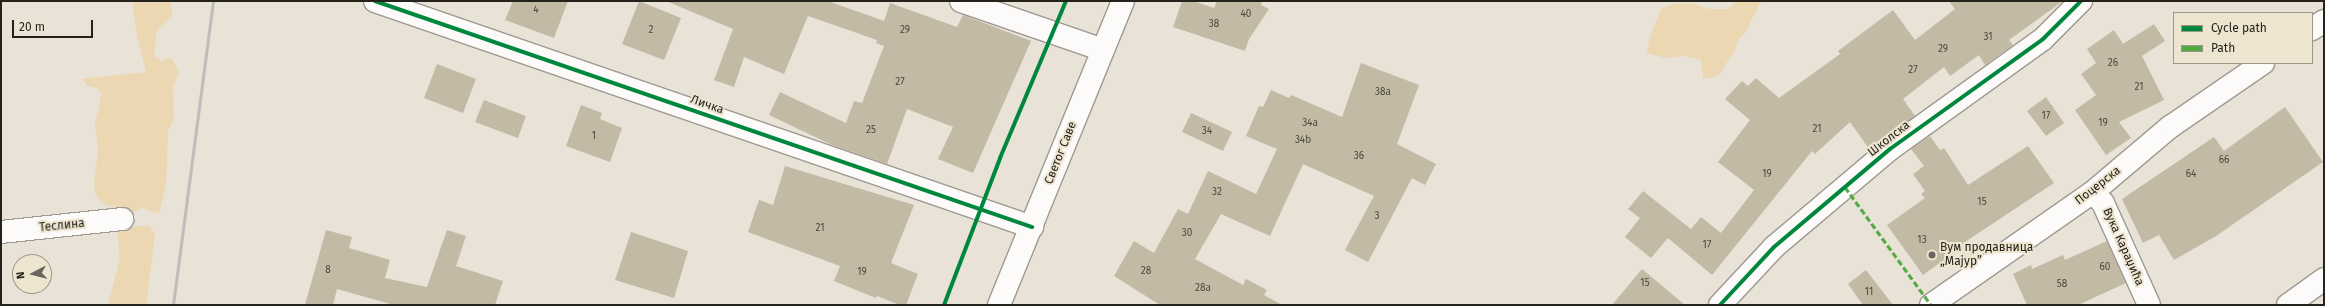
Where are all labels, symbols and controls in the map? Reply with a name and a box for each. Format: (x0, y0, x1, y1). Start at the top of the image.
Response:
house number: 4 (533, 5, 539, 17)
house number: 40 (1241, 9, 1251, 21)
scale bar (14, 12, 95, 38)
legend (2173, 12, 2313, 64)
house number: 38 (1209, 19, 1219, 31)
text: 20 m (19, 20, 45, 34)
text: Cycle path (2211, 21, 2267, 35)
house number: 2 (649, 25, 653, 37)
house number: 29 (900, 25, 910, 37)
house number: 31 (1983, 32, 1993, 44)
text: Path (2211, 41, 2235, 55)
house number: 29 (1938, 44, 1948, 56)
house number: 26 (2108, 58, 2118, 70)
house number: 27 (1908, 65, 1918, 77)
house number: 27 (895, 77, 905, 89)
house number: 21 (2134, 82, 2144, 94)
house number: 38a (1375, 87, 1391, 99)
street label: Личка (688, 93, 726, 117)
house number: 17 (2042, 111, 2050, 123)
house number: 34a (1302, 118, 1318, 130)
street label: Школска (1865, 118, 1913, 160)
house number: 19 (2098, 118, 2108, 130)
street label: Светог Саве (1042, 120, 1080, 186)
house number: 21 (1812, 124, 1822, 136)
house number: 25 (866, 125, 876, 137)
house number: 34 (1202, 126, 1212, 138)
house number: 1 (592, 131, 596, 143)
house number: 34b (1295, 135, 1311, 147)
house number: 36 (1354, 151, 1364, 163)
house number: 66 (2219, 155, 2229, 167)
street label: Поцерска (2072, 164, 2124, 208)
house number: 19 (1762, 169, 1772, 181)
house number: 64 (2186, 169, 2196, 181)
house number: 32 (1212, 187, 1222, 199)
house number: 15 (1977, 197, 1987, 209)
street label: Вука Караџића (2099, 206, 2147, 288)
house number: 3 (1375, 211, 1379, 223)
street label: Теслина (39, 216, 85, 236)
house number: 21 (815, 223, 825, 235)
house number: 30 (1182, 228, 1192, 240)
house number: 13 (1917, 235, 1927, 247)
house number: 17 (1703, 240, 1711, 252)
place label: Вум продавница „Мајур” (1940, 241, 2033, 269)
marker: Вум продавница „Мајур” (1927, 250, 1937, 260)
north arrow (12, 254, 52, 294)
house number: 60 (2100, 262, 2110, 274)
house number: 8 (325, 265, 331, 277)
house number: 28 (1141, 266, 1151, 278)
house number: 19 (857, 267, 867, 279)
text: N (14, 271, 27, 280)
house number: 15 (1640, 278, 1650, 290)
house number: 58 (2057, 279, 2067, 291)
house number: 28a (1195, 283, 1211, 295)
house number: 11 (1865, 287, 1873, 299)

